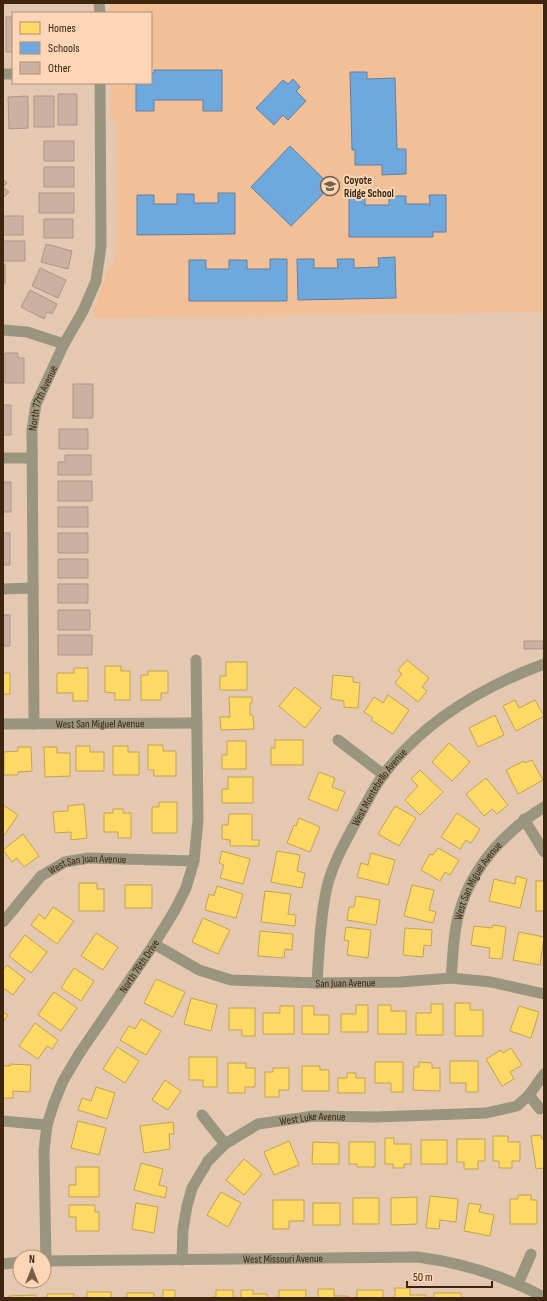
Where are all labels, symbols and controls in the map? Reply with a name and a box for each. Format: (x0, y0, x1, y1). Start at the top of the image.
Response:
legend (12, 12, 152, 84)
text: Homes (48, 21, 76, 36)
text: Schools (48, 41, 80, 56)
text: Other (48, 61, 72, 76)
place label: Coyote Ridge School (344, 174, 394, 200)
school or university icon: Coyote Ridge School (319, 175, 341, 197)
street label: North 77th Avenue (25, 363, 60, 432)
street label: West San Miguel Avenue (56, 717, 144, 730)
street label: West Montebello Avenue (349, 745, 409, 828)
street label: West San Miguel Avenue (451, 839, 504, 921)
street label: West San Juan Avenue (46, 851, 127, 877)
street label: North 76th Drive (116, 937, 162, 995)
street label: San Juan Avenue (315, 976, 376, 990)
street label: West Luke Avenue (279, 1109, 346, 1127)
north arrow (12, 1249, 52, 1289)
street label: West Missouri Avenue (243, 1252, 323, 1265)
text: N (29, 1253, 35, 1266)
scale bar (407, 1263, 492, 1289)
text: 50 m (413, 1270, 433, 1285)

